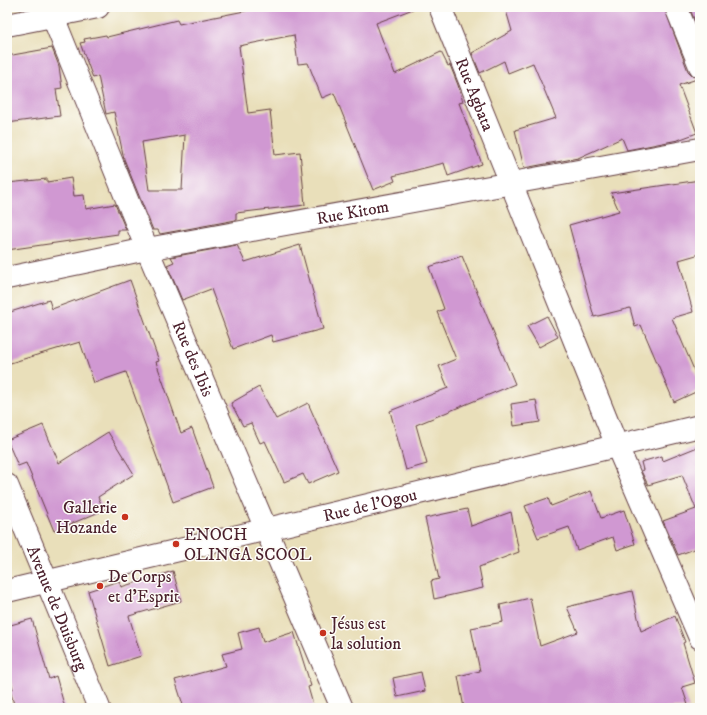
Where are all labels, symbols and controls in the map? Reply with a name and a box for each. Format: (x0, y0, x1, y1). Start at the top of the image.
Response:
street label: Rue Agbata (450, 55, 499, 135)
street label: Rue Kitom (315, 195, 391, 230)
street label: Rue des Ibis (167, 318, 218, 400)
street label: Rue de l'Ogou (321, 484, 419, 527)
place label: Gallerie Hozande (56, 497, 117, 539)
marker: Gallerie Hozande (120, 512, 130, 522)
place label: ENOCH OLINGA SCOOL (184, 524, 312, 566)
marker: ENOCH OLINGA SCOOL (171, 539, 181, 549)
street label: Avenue de Duisburg (21, 542, 93, 675)
place label: De Corps et d'Esprit (108, 566, 180, 608)
marker: De Corps et d'Esprit (95, 581, 105, 591)
place label: Jésus est la solution (329, 613, 401, 655)
marker: Jésus est la solution (318, 628, 328, 638)

